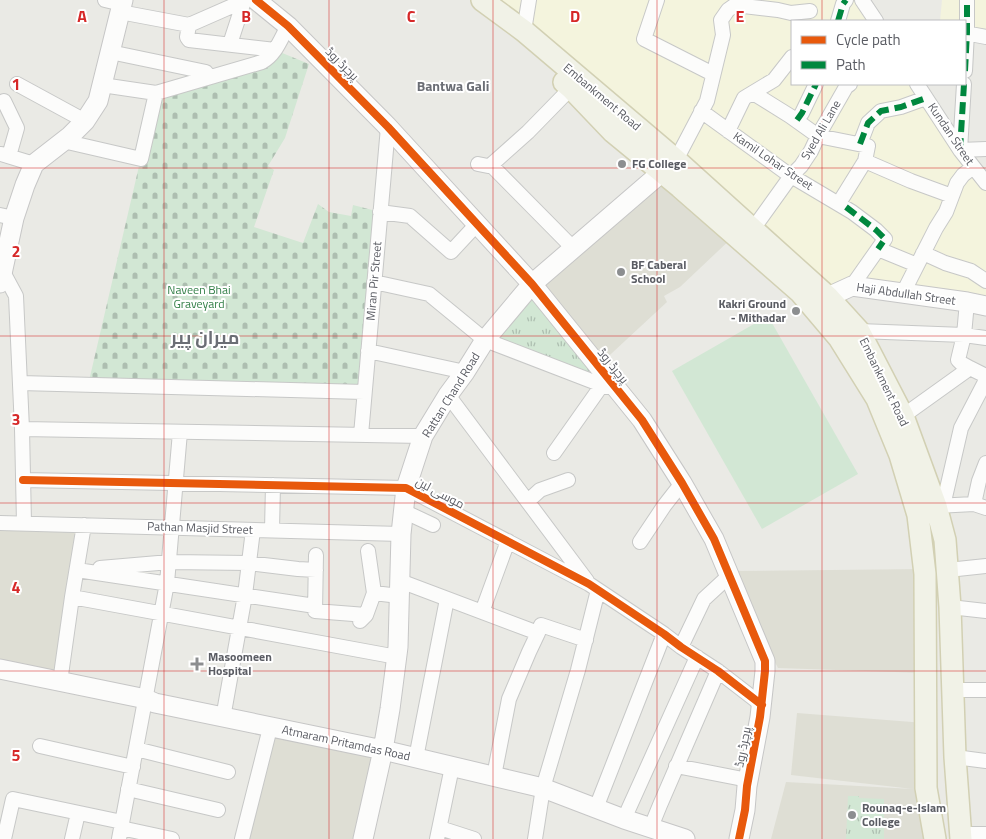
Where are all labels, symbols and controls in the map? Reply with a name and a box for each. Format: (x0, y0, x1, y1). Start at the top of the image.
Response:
text: A (77, 4, 87, 28)
text: B (241, 4, 251, 28)
text: C (407, 4, 416, 28)
text: D (570, 4, 580, 28)
text: E (736, 4, 745, 28)
legend (791, 20, 966, 85)
text: Cycle path (836, 28, 901, 51)
street label: پرچرڈ روڈ (321, 42, 364, 85)
text: Path (836, 53, 866, 76)
street label: Embankment Road (559, 58, 645, 135)
text: 1 (12, 72, 20, 96)
district label: Bantwa Gali (417, 75, 489, 96)
street label: Syed Ali Lane (796, 96, 845, 163)
street label: Kundan Street (923, 99, 980, 169)
street label: Kamil Lohar Street (729, 127, 818, 195)
place label: FG College (632, 154, 686, 173)
marker: FG College (616, 158, 628, 170)
text: 2 (12, 239, 20, 263)
street label: Miran Pir Street (361, 240, 386, 321)
place label: BF Caberal School (631, 255, 686, 288)
marker: BF Caberal School (615, 266, 627, 278)
street label: Haji Abdullah Street (855, 277, 958, 310)
park label: Naveen Bhai Graveyard (167, 280, 231, 313)
place label: Kakri Ground - Mithadar (718, 294, 787, 327)
marker: Kakri Ground - Mithadar (790, 305, 802, 317)
district label: میران پیر (170, 324, 239, 351)
street label: Embankment Road (855, 334, 914, 429)
street label: پرچرڈ روڈ (593, 344, 634, 388)
street label: Rattan Chand Road (417, 348, 484, 441)
text: 3 (12, 407, 20, 431)
street label: موسی لین (412, 472, 468, 513)
street label: Pathan Masjid Street (147, 516, 254, 539)
text: 4 (12, 575, 21, 599)
place label: Masoomeen Hospital (208, 647, 272, 680)
marker: Masoomeen Hospital (190, 657, 204, 671)
street label: Atmaram Pritamdas Road (280, 720, 412, 765)
street label: پرچرڈ روڈ (729, 724, 756, 769)
text: 5 (12, 743, 21, 767)
place label: Rounaq-e-Islam College (862, 798, 946, 831)
marker: Rounaq-e-Islam College (846, 809, 858, 821)

